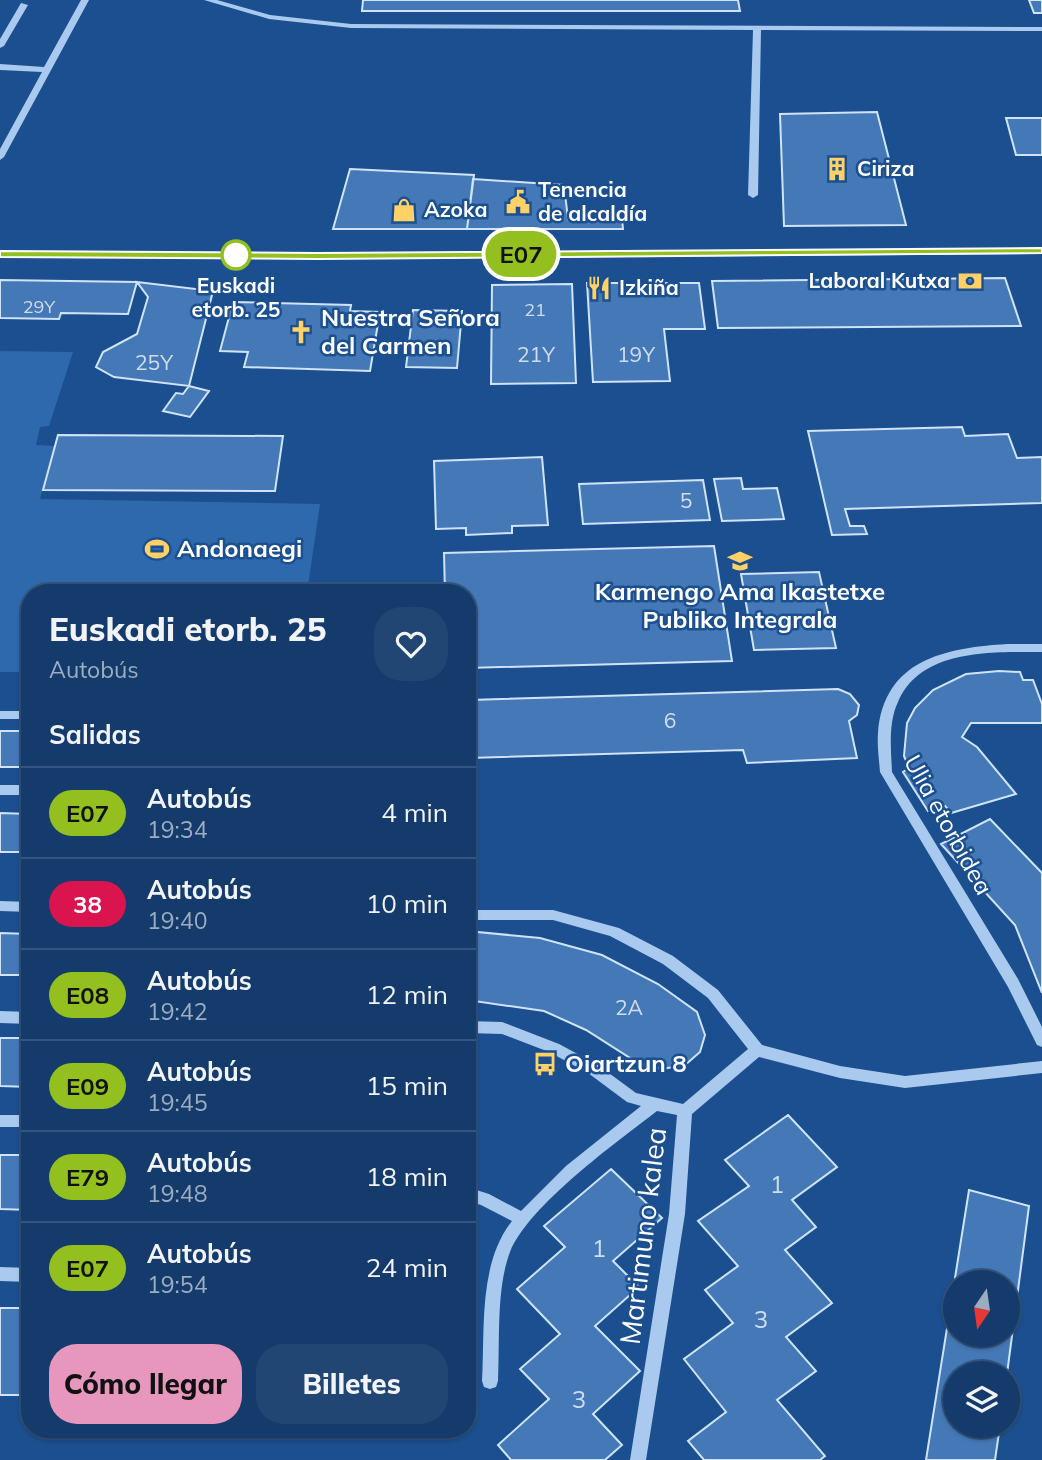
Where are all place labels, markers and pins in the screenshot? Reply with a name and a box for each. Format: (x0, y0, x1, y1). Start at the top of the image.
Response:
building icon: Ciriza (823, 155, 851, 183)
place label: Ciriza (857, 155, 915, 181)
place label: Tenencia de alcaldía (538, 176, 647, 226)
public building icon: Tenencia de alcaldía (504, 188, 532, 216)
shop icon: Azoka (390, 196, 418, 224)
place label: Azoka (424, 196, 487, 222)
marker: Euskadi etorb. 25 (221, 240, 251, 270)
place label: Laboral Kutxa (808, 267, 950, 293)
bank icon: Laboral Kutxa (956, 267, 984, 295)
place label: Euskadi etorb. 25 (192, 272, 280, 322)
restaurant icon: Izkiña (585, 274, 613, 302)
place label: Izkiña (619, 274, 679, 300)
place label: Nuestra Señora del Carmen (321, 302, 500, 360)
church icon: Nuestra Señora del Carmen (287, 318, 315, 346)
place label: Andonaegi (177, 533, 302, 563)
sports icon: Andonaegi (143, 535, 171, 563)
school or university icon: Karmengo Ama Ikastetxe Publiko Integrala (726, 547, 754, 575)
place label: Karmengo Ama Ikastetxe Publiko Integrala (595, 576, 885, 634)
place label: Oiartzun 8 (565, 1048, 687, 1078)
bus stop icon: Oiartzun 8 (531, 1050, 559, 1078)

